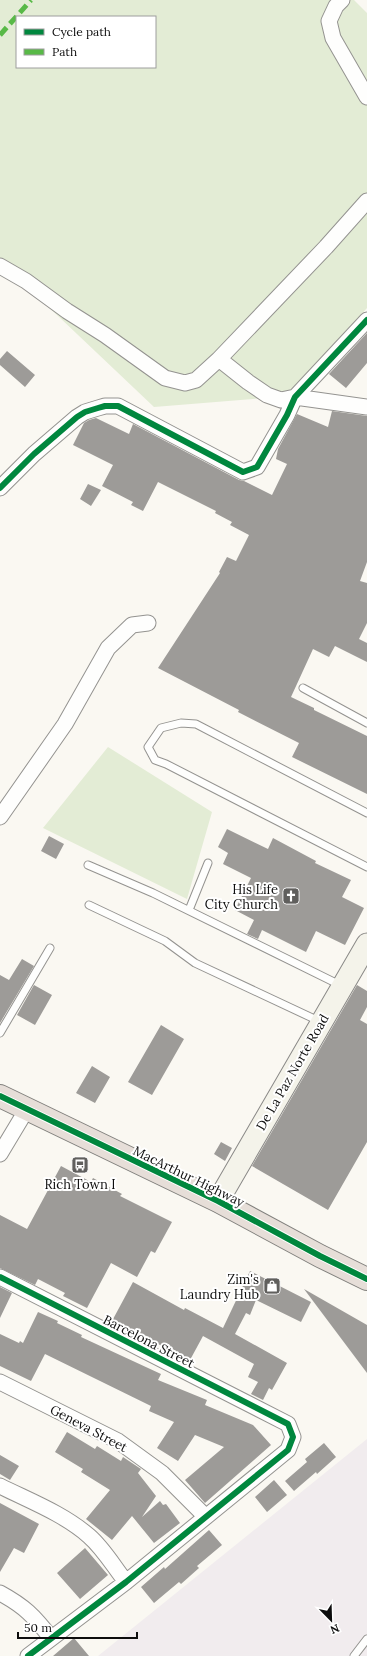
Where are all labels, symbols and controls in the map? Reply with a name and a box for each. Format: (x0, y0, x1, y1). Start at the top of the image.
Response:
legend (16, 16, 156, 68)
text: Cycle path (52, 24, 111, 39)
text: Path (52, 44, 77, 59)
place label: His Life City Church (205, 881, 278, 913)
church icon: His Life City Church (281, 886, 301, 906)
street label: De La Paz Norte Road (252, 1011, 333, 1133)
street label: MacArthur Highway (130, 1142, 247, 1211)
bus stop icon: Rich Town I (70, 1155, 90, 1175)
place label: Rich Town I (44, 1176, 116, 1193)
place label: Zim's Laundry Hub (180, 1271, 259, 1303)
shop icon: Zim's Laundry Hub (262, 1276, 282, 1296)
street label: Barcelona Street (100, 1311, 197, 1372)
street label: Geneva Street (47, 1401, 130, 1456)
north arrow (311, 1600, 351, 1640)
scale bar (18, 1614, 137, 1640)
text: 50 m (24, 1620, 52, 1635)
text: N (328, 1621, 342, 1638)

